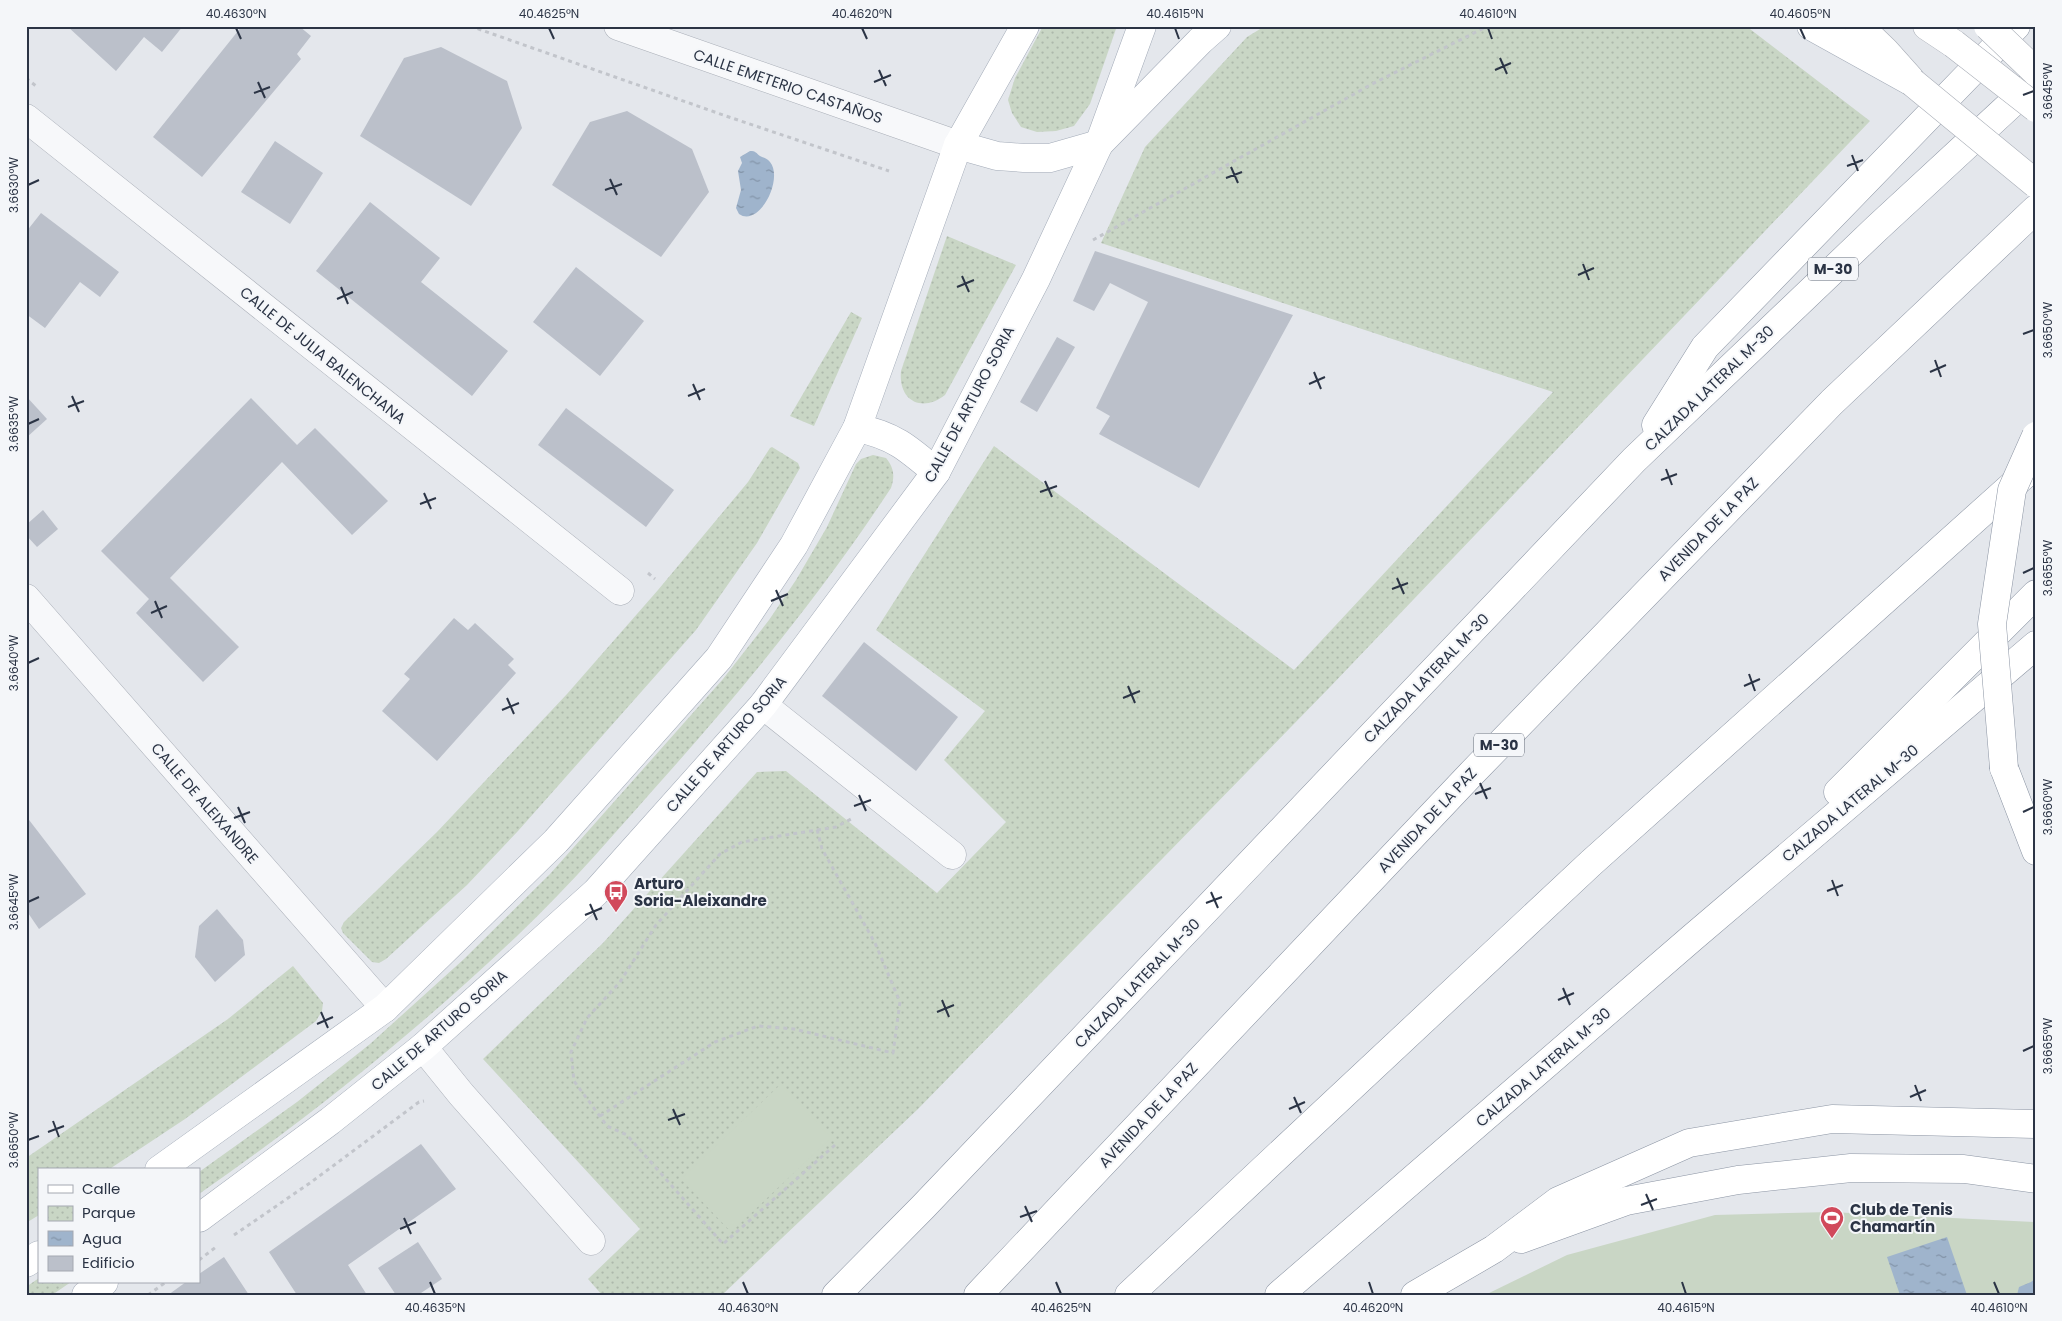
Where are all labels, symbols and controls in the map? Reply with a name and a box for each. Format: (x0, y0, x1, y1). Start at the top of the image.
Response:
text: 40.4630°N (206, 5, 266, 22)
text: 40.4625°N (519, 5, 579, 22)
text: 40.4620°N (832, 5, 892, 22)
text: 40.4615°N (1146, 5, 1204, 22)
text: 40.4610°N (1459, 5, 1517, 22)
text: 40.4605°N (1769, 5, 1831, 22)
street label: CALLE EMETERIO CASTAÑOS (691, 44, 885, 128)
text: 3.6645°W (2039, 62, 2056, 119)
text: 3.6630°W (5, 157, 22, 213)
road number: M-30 (1808, 258, 1858, 280)
street label: CALLE DE JULIA BALENCHANA (236, 281, 410, 429)
text: 3.6650°W (2039, 301, 2056, 358)
street label: CALZADA LATERAL M-30 (1640, 320, 1778, 456)
street label: CALLE DE ARTURO SORIA (919, 322, 1019, 486)
text: 3.6635°W (5, 396, 22, 452)
street label: AVENIDA DE LA PAZ (1653, 473, 1763, 585)
text: 3.6655°W (2039, 539, 2056, 596)
street label: CALZADA LATERAL M-30 (1358, 609, 1494, 747)
text: 3.6640°W (5, 634, 22, 691)
street label: CALLE DE ARTURO SORIA (661, 671, 791, 817)
road number: M-30 (1474, 734, 1524, 756)
street label: CALLE DE ALEIXANDRE (147, 738, 263, 868)
street label: CALZADA LATERAL M-30 (1777, 739, 1923, 867)
street label: AVENIDA DE LA PAZ (1373, 763, 1481, 877)
text: 3.6660°W (2039, 778, 2056, 835)
text: 3.6645°W (5, 873, 22, 930)
place label: Arturo Soria-Aleixandre (634, 873, 767, 911)
bus stop icon: Arturo Soria-Aleixandre (603, 879, 629, 913)
street label: CALZADA LATERAL M-30 (1069, 914, 1205, 1052)
street label: CALLE DE ARTURO SORIA (366, 965, 512, 1095)
street label: CALZADA LATERAL M-30 (1471, 1002, 1615, 1132)
text: 3.6665°W (2039, 1017, 2056, 1074)
street label: AVENIDA DE LA PAZ (1094, 1058, 1202, 1172)
text: 3.6650°W (5, 1111, 22, 1168)
legend (38, 1168, 200, 1284)
text: Calle (82, 1178, 120, 1199)
place label: Club de Tenis Chamartín (1850, 1199, 1953, 1237)
text: Parque (82, 1202, 135, 1223)
sports icon: Club de Tenis Chamartín (1819, 1205, 1845, 1239)
text: Agua (82, 1228, 122, 1249)
text: Edificio (82, 1252, 135, 1273)
text: 40.4635°N (405, 1299, 465, 1316)
text: 40.4630°N (718, 1299, 778, 1316)
text: 40.4625°N (1031, 1299, 1091, 1316)
text: 40.4620°N (1343, 1299, 1403, 1316)
text: 40.4615°N (1657, 1299, 1715, 1316)
text: 40.4610°N (1970, 1299, 2028, 1316)

